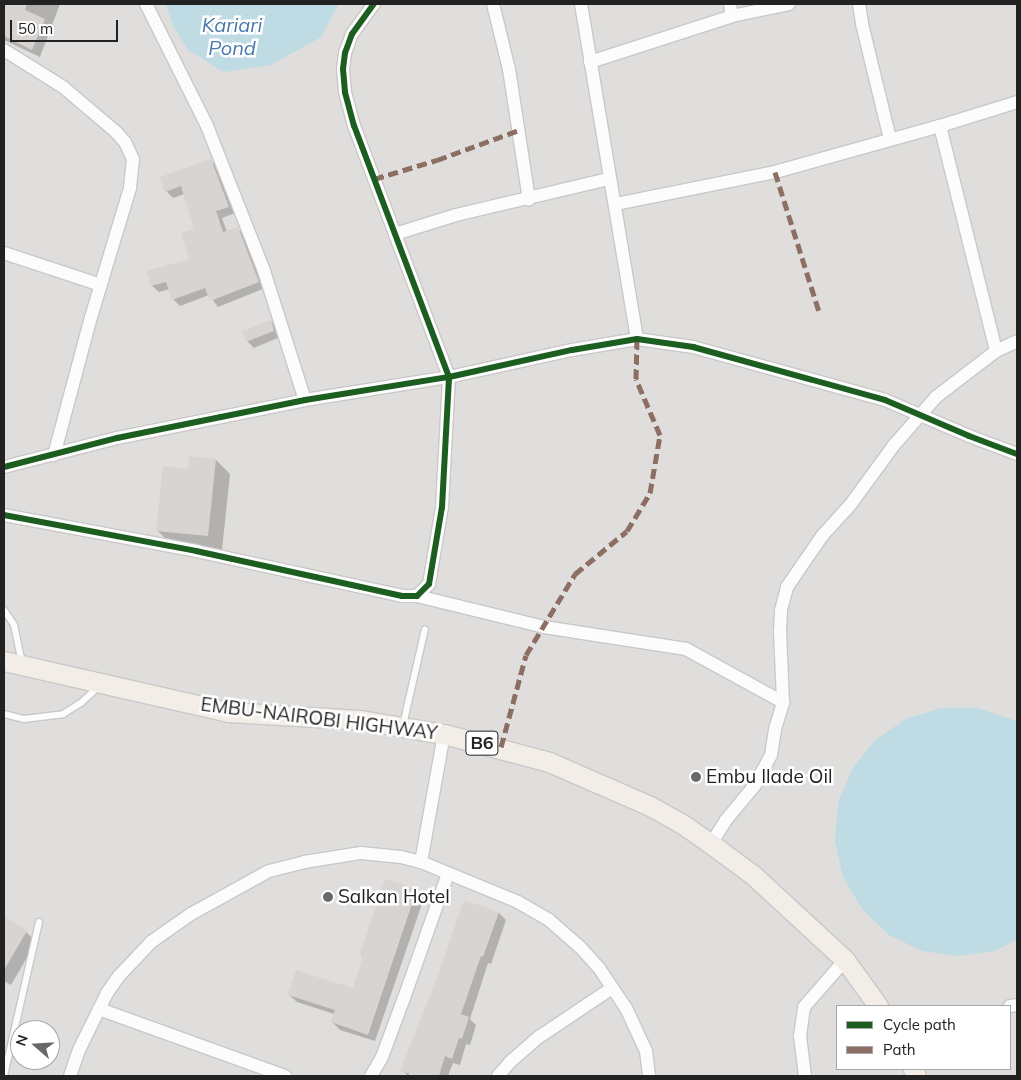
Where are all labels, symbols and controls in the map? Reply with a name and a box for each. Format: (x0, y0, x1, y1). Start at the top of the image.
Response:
scale bar (12, 10, 120, 42)
water label: Kariari Pond (202, 13, 262, 60)
text: 50 m (18, 19, 53, 38)
street label: EMBU-NAIROBI HIGHWAY (199, 693, 439, 745)
road number: B6 (464, 728, 500, 758)
place label: Embu Ilade Oil (706, 766, 832, 788)
marker: Embu Ilade Oil (690, 771, 702, 783)
place label: Salkan Hotel (338, 886, 450, 908)
marker: Salkan Hotel (322, 891, 334, 903)
legend (836, 1005, 1011, 1070)
text: Cycle path (883, 1015, 956, 1034)
north arrow (10, 1020, 60, 1070)
text: N (12, 1033, 32, 1048)
text: Path (883, 1040, 915, 1059)

